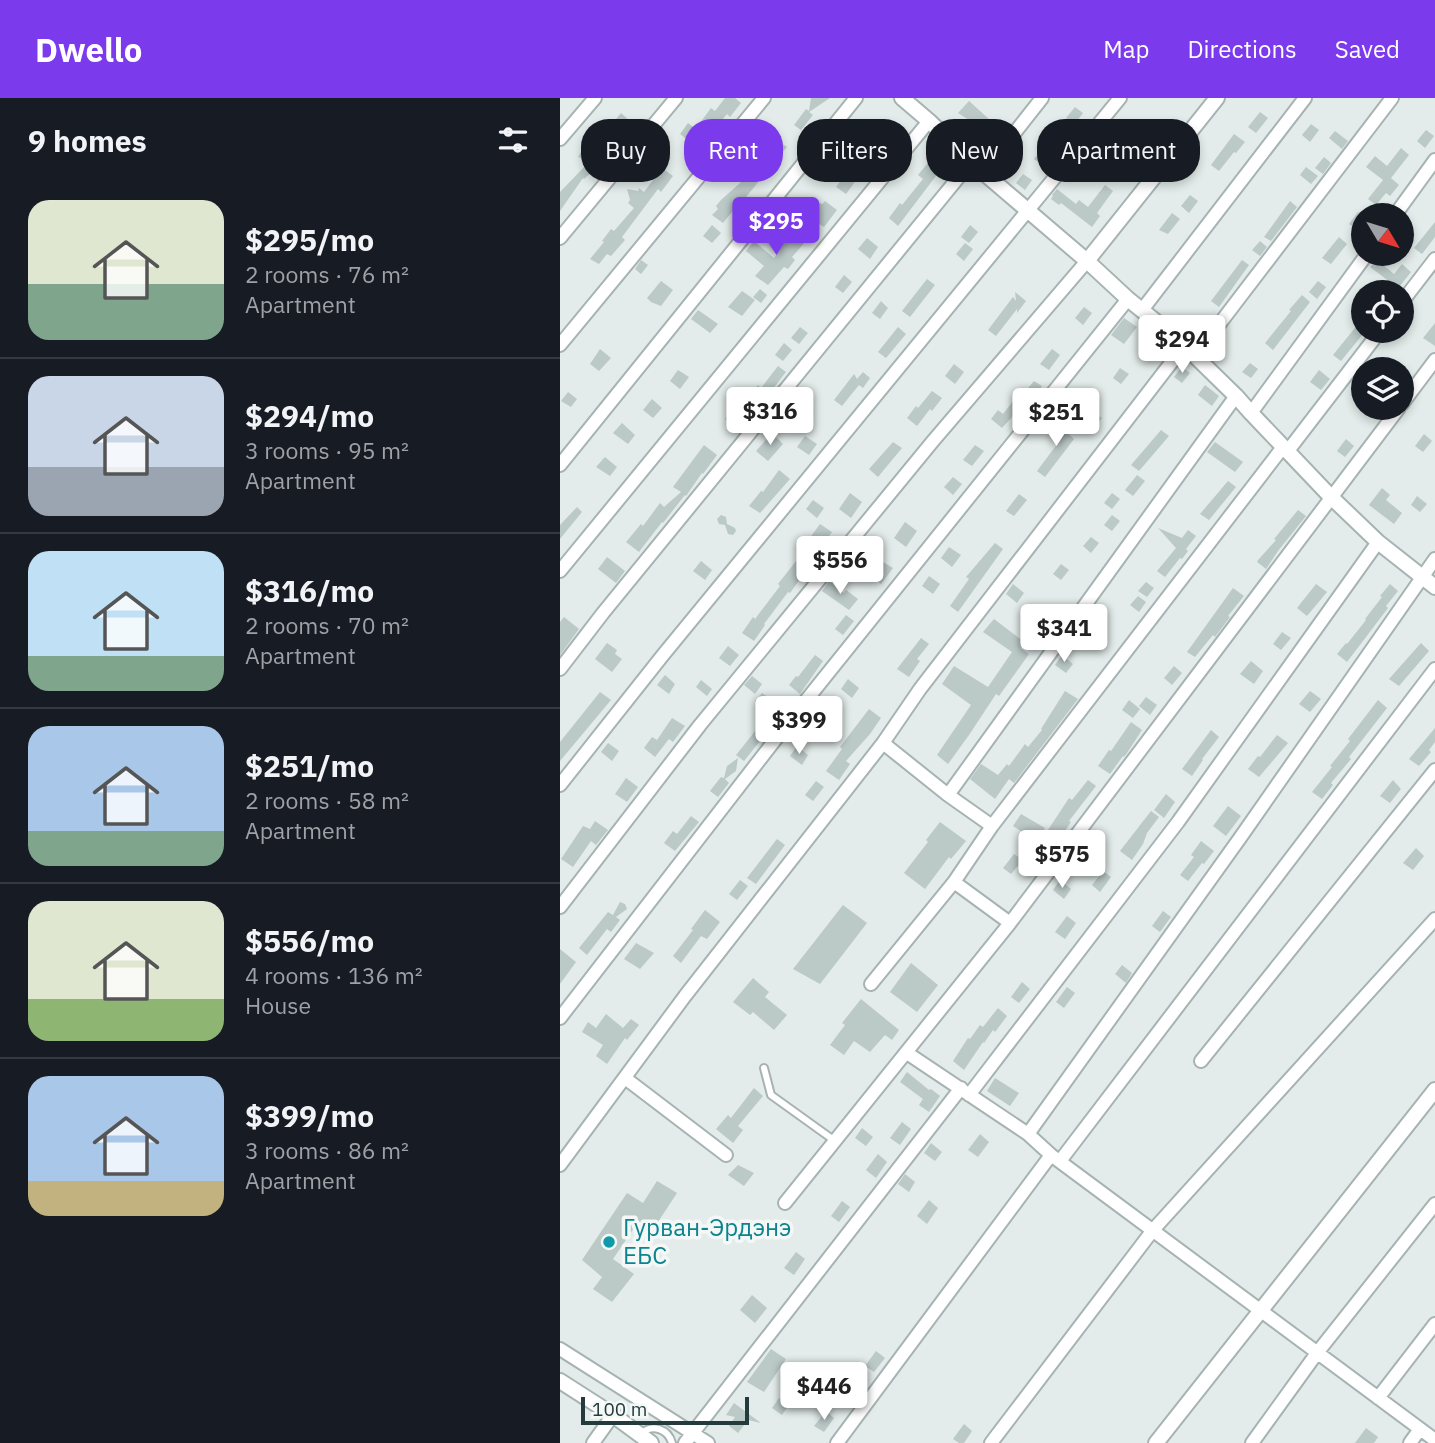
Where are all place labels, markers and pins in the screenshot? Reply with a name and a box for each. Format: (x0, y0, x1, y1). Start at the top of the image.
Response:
pin: $295 (735, 198, 817, 257)
pin: $294 (1141, 316, 1223, 375)
pin: $316 (729, 388, 811, 447)
pin: $251 (1015, 388, 1097, 448)
pin: $556 (799, 536, 881, 596)
pin: $341 (1023, 604, 1105, 664)
pin: $399 (758, 696, 840, 756)
pin: $575 (1021, 830, 1103, 890)
place label: Гурван-Эрдэнэ ЕБС (623, 1211, 791, 1271)
marker: Гурван-Эрдэнэ ЕБС (601, 1234, 617, 1250)
pin: $446 (783, 1362, 865, 1422)

